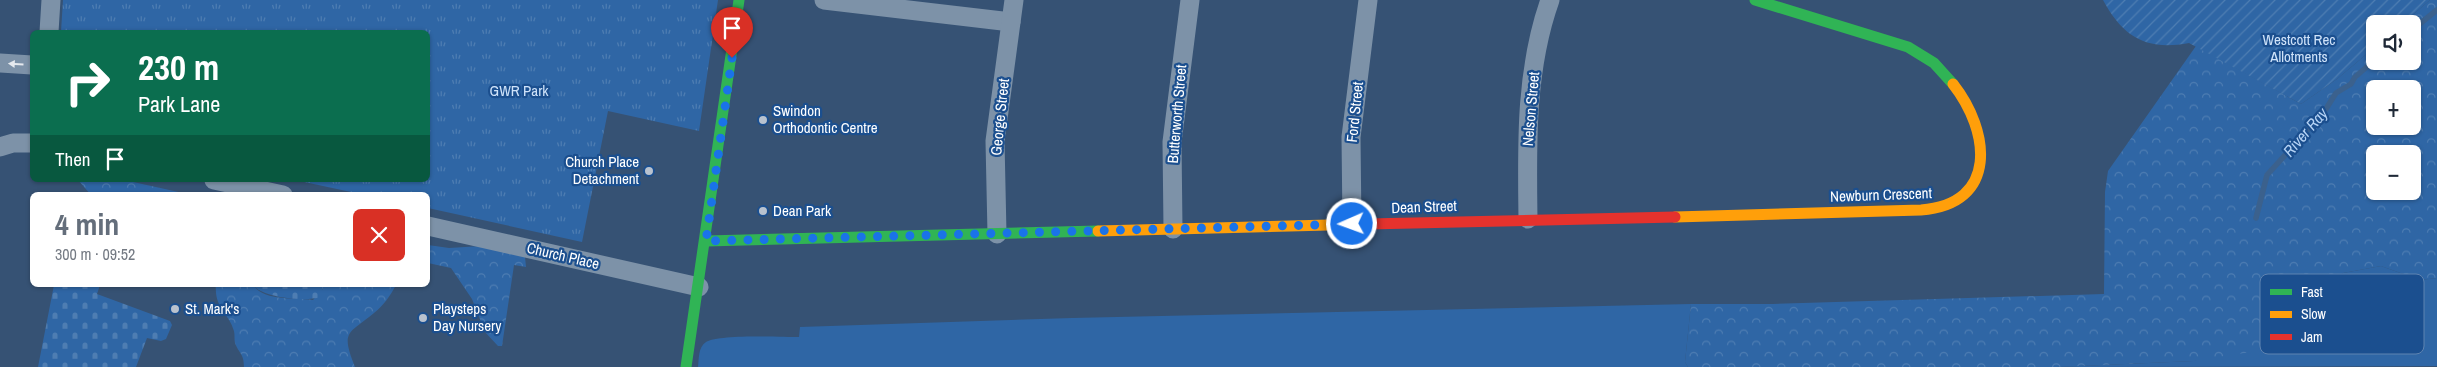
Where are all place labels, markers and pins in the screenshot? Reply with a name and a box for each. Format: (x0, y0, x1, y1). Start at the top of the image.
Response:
pin (711, 7, 753, 58)
place label: Swindon Orthodontic Centre (773, 100, 878, 138)
marker: Swindon Orthodontic Centre (757, 114, 769, 126)
place label: Church Place Detachment (565, 151, 640, 189)
marker: Church Place Detachment (643, 165, 655, 177)
place label: Dean Park (773, 200, 832, 221)
marker: Dean Park (757, 205, 769, 217)
place label: St. Mark's (185, 298, 239, 319)
place label: Playsteps Day Nursery (433, 298, 502, 336)
marker: St. Mark's (169, 303, 181, 315)
marker: Playsteps Day Nursery (417, 312, 429, 324)

